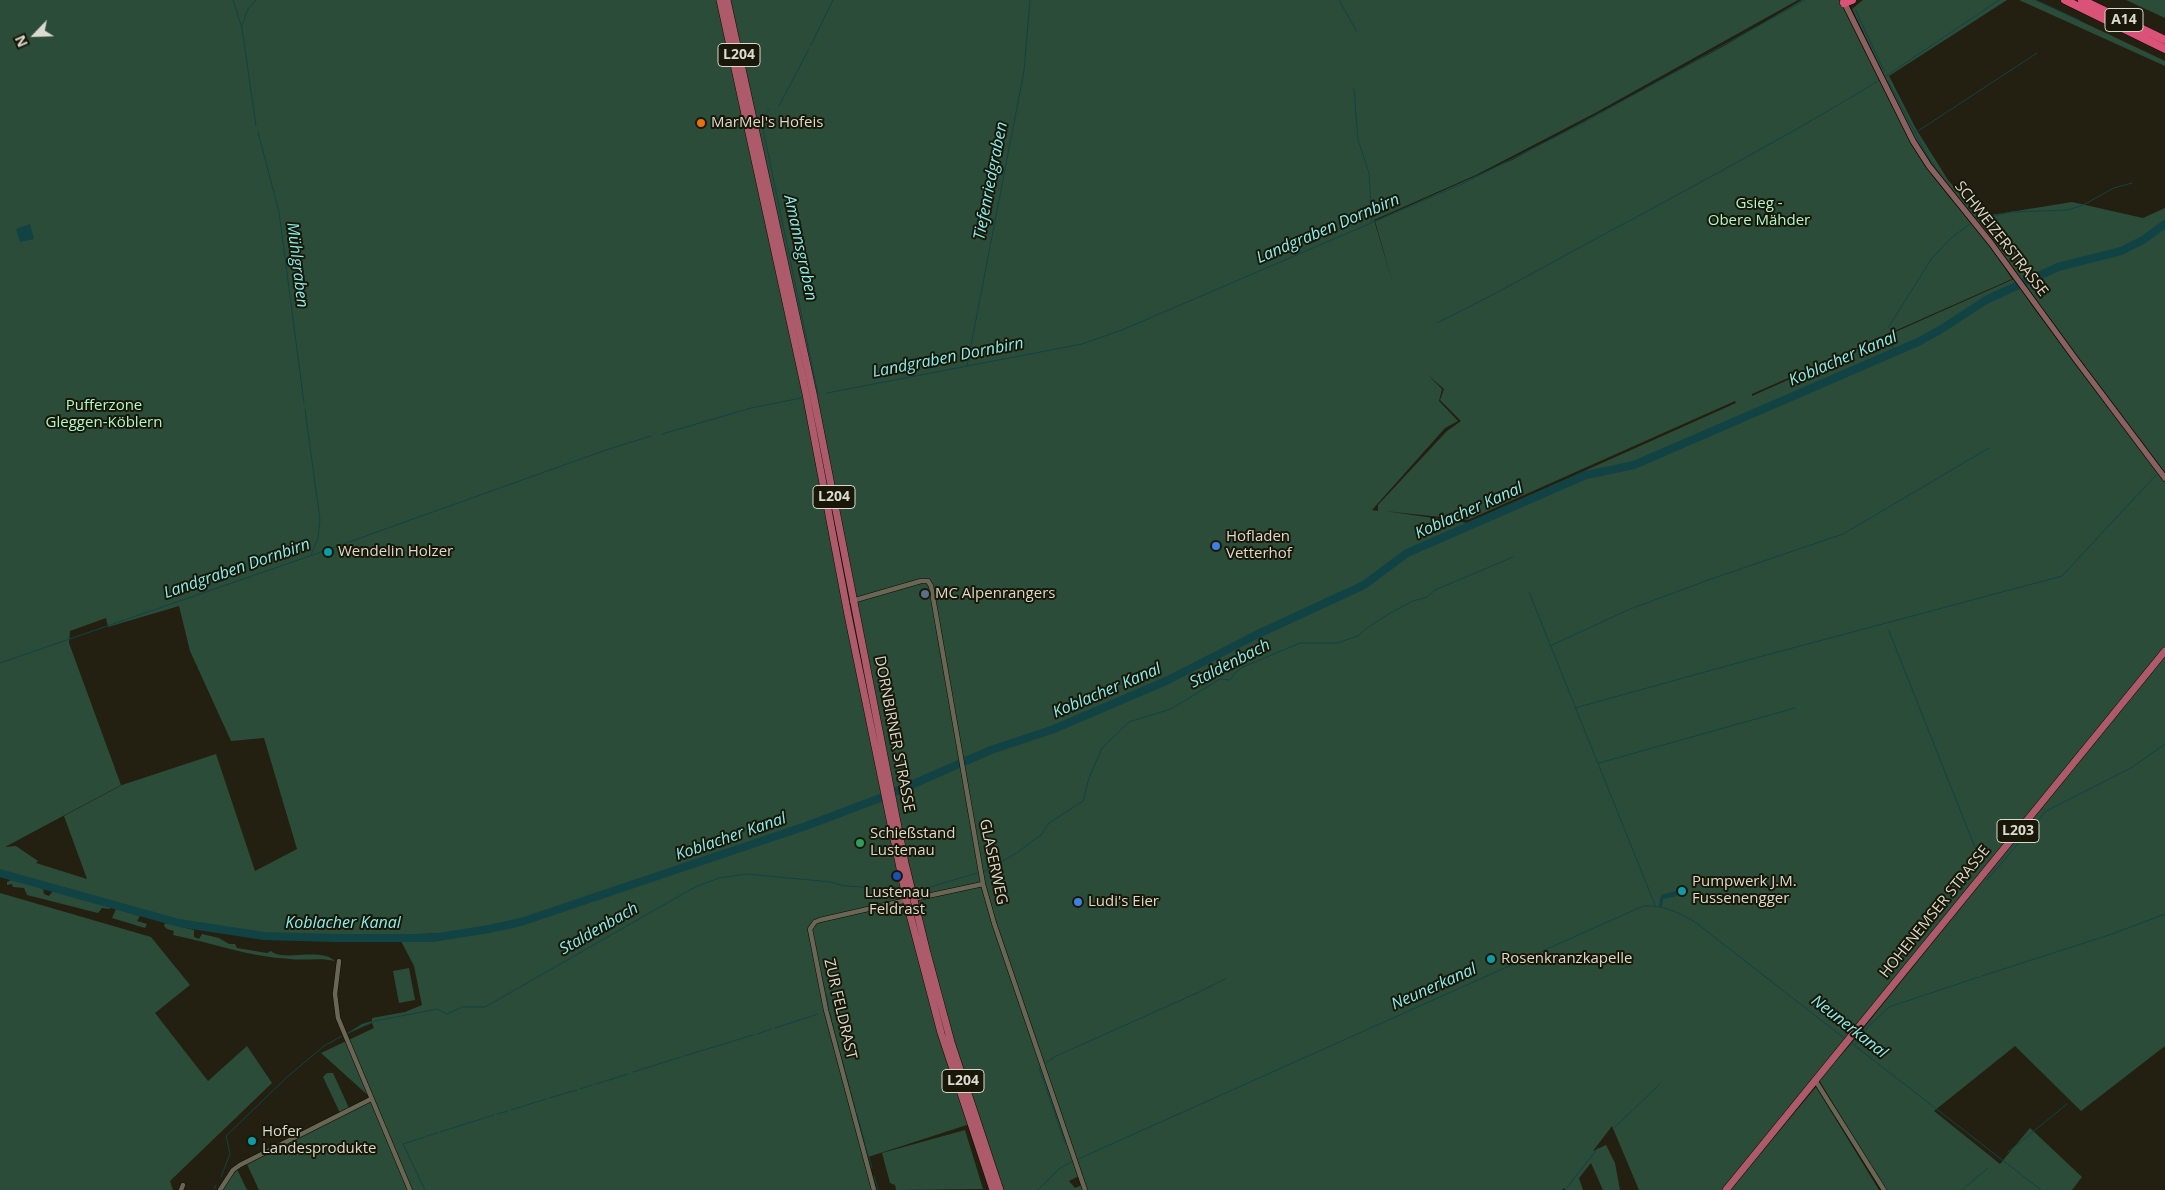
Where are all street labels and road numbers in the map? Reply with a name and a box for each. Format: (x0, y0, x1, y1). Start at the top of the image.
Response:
road number: A14 (2105, 8, 2143, 32)
road number: L204 (718, 44, 760, 66)
street label: SCHWEIZERSTRASSE (1950, 178, 2052, 300)
road number: L204 (813, 486, 855, 508)
street label: DORNBIRNER STRASSE (870, 654, 918, 814)
street label: GLASERWEG (975, 818, 1011, 906)
road number: L203 (1997, 819, 2039, 842)
street label: HOHENEMSER STRASSE (1876, 842, 1994, 982)
street label: ZUR FELDRAST (820, 957, 860, 1061)
road number: L204 (942, 1070, 984, 1092)

